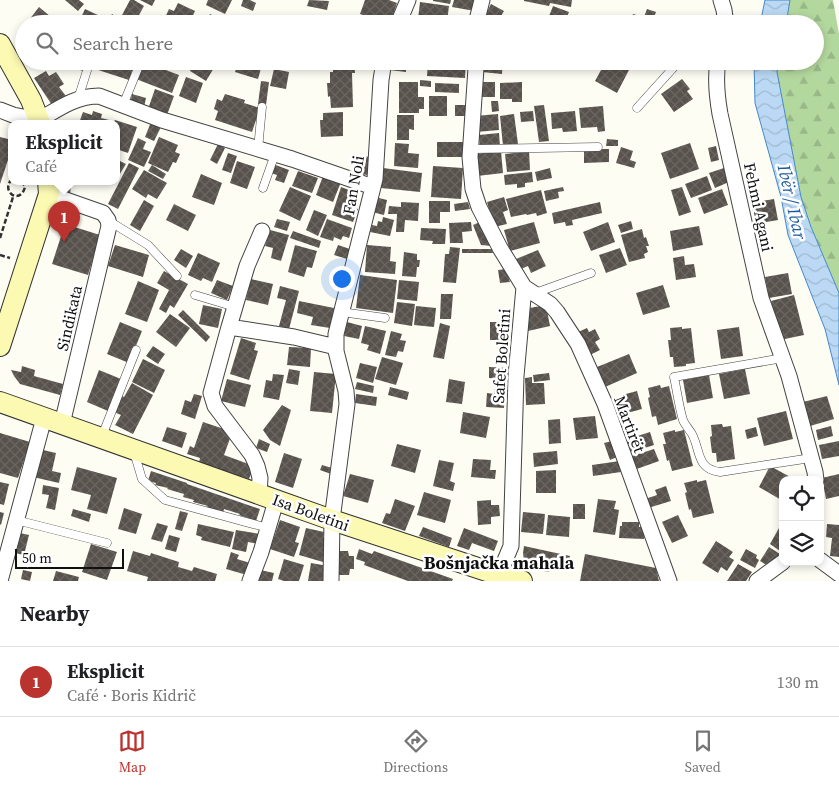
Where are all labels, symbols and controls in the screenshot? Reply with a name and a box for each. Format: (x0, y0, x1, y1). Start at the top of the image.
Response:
search box (15, 15, 824, 70)
icon: search (33, 29, 61, 57)
text: Search here (73, 30, 173, 56)
popup (8, 120, 120, 185)
text: Eksplicit (25, 129, 103, 155)
street label: Fan Noli (337, 153, 369, 216)
text: Café (25, 155, 57, 177)
street label: Fehmi Agani (739, 161, 779, 254)
water label: Ibër / Ibar (771, 161, 813, 243)
pin: 1 (48, 201, 80, 242)
your location (329, 266, 355, 292)
street label: Sindikata (51, 282, 87, 353)
street label: Safet Boletini (487, 308, 515, 404)
street label: Martirët (609, 392, 651, 456)
map controls (779, 476, 824, 566)
button: locate (779, 476, 824, 521)
street label: Isa Boletini (269, 488, 353, 536)
button: layers (779, 521, 824, 566)
scale bar (15, 546, 124, 569)
text: 50 m (22, 548, 52, 568)
district label: Bošnjačka mahala (424, 550, 575, 575)
text: Nearby (20, 599, 90, 628)
text: Eksplicit (67, 658, 144, 684)
text: 1 (32, 671, 40, 693)
text: 130 m (777, 671, 819, 693)
text: Café · Boris Kidrič (67, 684, 196, 706)
tab: Map (118, 727, 146, 777)
tab: Directions (383, 727, 448, 777)
tab: Saved (685, 727, 721, 777)

